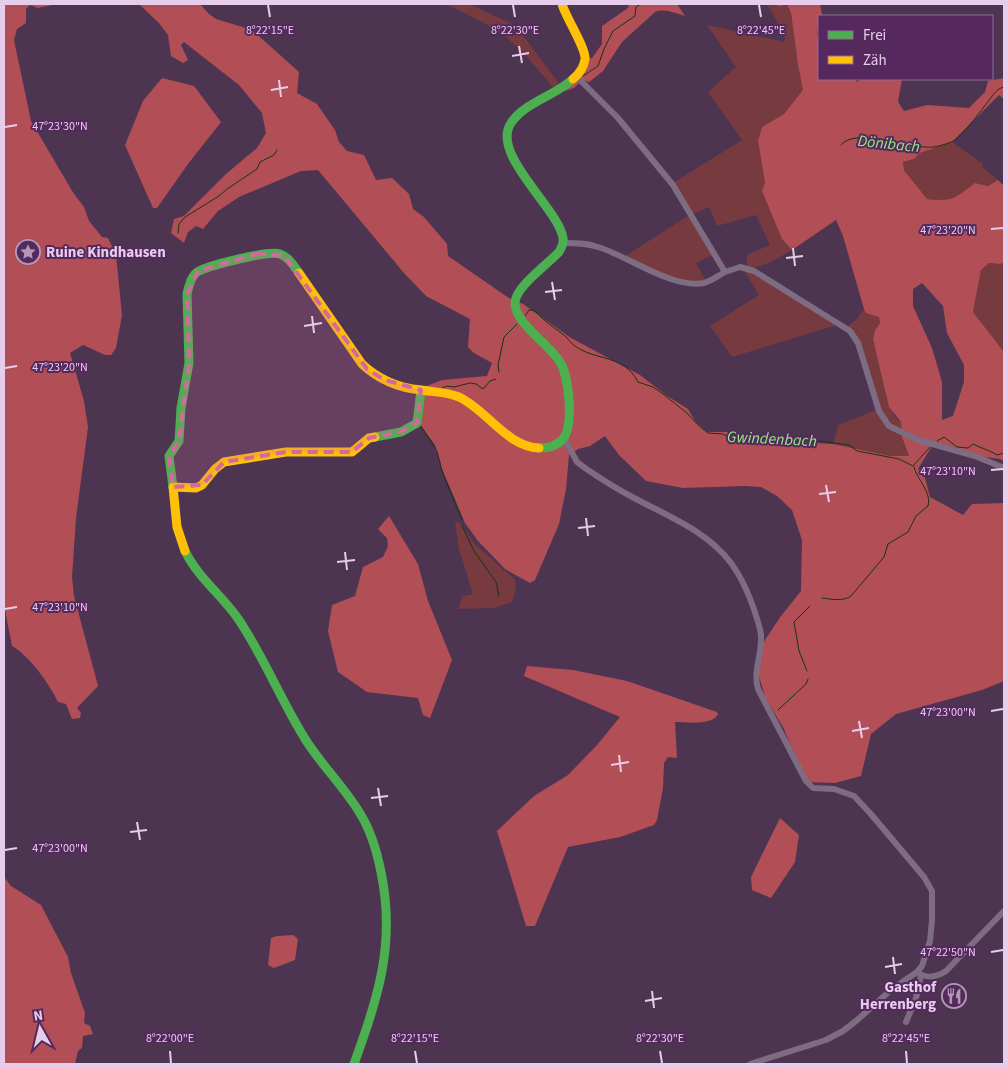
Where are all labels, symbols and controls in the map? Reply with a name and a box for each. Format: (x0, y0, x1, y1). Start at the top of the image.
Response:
legend (818, 15, 993, 80)
text: 8°22'15"E (246, 22, 294, 39)
text: 8°22'30"E (491, 22, 539, 39)
text: 8°22'45"E (737, 22, 785, 39)
text: Frei (863, 25, 886, 46)
text: Zäh (863, 50, 887, 71)
text: 47°23'30"N (32, 118, 88, 135)
water label: Dönibach (857, 130, 921, 158)
text: 47°23'20"N (920, 222, 976, 239)
place icon: Ruine Kindhausen (15, 239, 41, 265)
place label: Ruine Kindhausen (46, 242, 166, 263)
text: 47°23'20"N (32, 359, 88, 376)
water label: Gwindenbach (726, 426, 817, 452)
text: 47°23'10"N (920, 463, 976, 480)
text: 47°23'10"N (32, 599, 88, 616)
text: 47°23'00"N (920, 704, 976, 721)
text: 47°23'00"N (32, 840, 88, 857)
text: 47°22'50"N (920, 944, 976, 961)
place label: Gasthof Herrenberg (860, 977, 937, 1015)
restaurant icon: Gasthof Herrenberg (941, 983, 967, 1009)
north arrow (15, 1003, 65, 1053)
text: N (32, 1006, 44, 1027)
text: 8°22'00"E (146, 1030, 194, 1047)
text: 8°22'15"E (391, 1030, 439, 1047)
text: 8°22'30"E (636, 1030, 684, 1047)
text: 8°22'45"E (882, 1030, 930, 1047)

